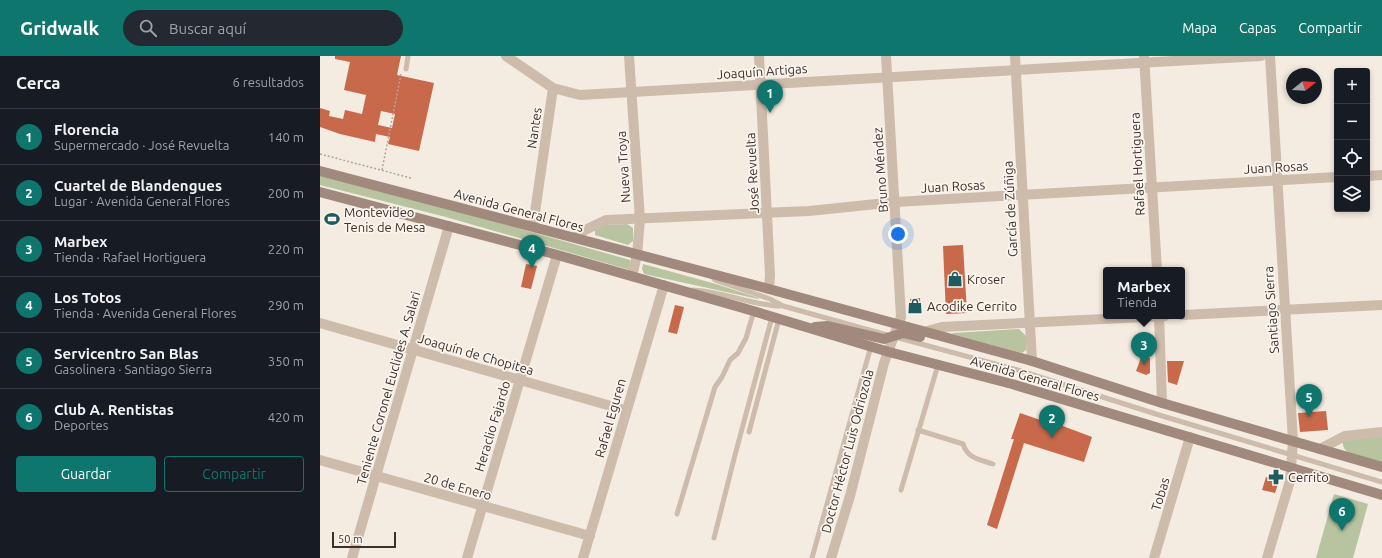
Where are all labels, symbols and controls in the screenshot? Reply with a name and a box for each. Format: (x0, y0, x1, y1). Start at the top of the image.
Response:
search box (123, 10, 403, 46)
text: Gridwalk (20, 17, 99, 39)
icon: search (137, 17, 159, 39)
text: Buscar aquí (169, 20, 246, 37)
text: Mapa (1182, 20, 1217, 36)
text: Capas (1239, 20, 1276, 36)
text: Compartir (1298, 20, 1362, 36)
street label: Joaquín Artigas (716, 61, 808, 81)
north arrow (1286, 68, 1322, 104)
map controls (1334, 68, 1370, 212)
button: + (1334, 68, 1370, 104)
text: Cerca (16, 73, 61, 92)
text: 6 resultados (233, 75, 304, 89)
pin: 1 (757, 80, 783, 113)
button: − (1334, 104, 1370, 140)
street label: Nantes (524, 106, 544, 149)
street label: Rafael Hortiguera (1127, 112, 1147, 216)
text: Florencia (54, 121, 119, 138)
street label: Bruno Méndez (870, 127, 890, 213)
text: 1 (25, 130, 33, 144)
text: 140 m (268, 130, 304, 144)
street label: Nueva Troya (614, 131, 632, 203)
street label: José Revuelta (743, 132, 761, 214)
text: Supermercado · José Revuelta (54, 138, 229, 152)
button: locate (1334, 140, 1370, 176)
street label: Juan Rosas (1243, 158, 1309, 176)
street label: García de Zúñiga (1000, 161, 1020, 257)
button: layers (1334, 176, 1370, 212)
text: Cuartel de Blandengues (54, 177, 222, 194)
street label: Juan Rosas (920, 177, 986, 195)
text: 2 (25, 186, 33, 200)
text: 200 m (268, 186, 304, 200)
street label: Avenida General Flores (453, 186, 586, 234)
text: Lugar · Avenida General Flores (54, 194, 230, 208)
place label: Montevideo Tenis de Mesa (344, 205, 426, 234)
sports icon: Montevideo Tenis de Mesa (323, 210, 341, 228)
your location (888, 224, 908, 244)
text: Marbex (54, 233, 107, 250)
pin: 4 (519, 235, 545, 268)
text: 3 (25, 242, 33, 256)
text: 220 m (268, 242, 304, 256)
text: Tienda · Rafael Hortiguera (54, 250, 206, 264)
street label: Santiago Sierra (1261, 266, 1281, 354)
popup (1103, 267, 1185, 319)
shop icon: Kroser (946, 270, 964, 288)
place label: Kroser (967, 272, 1005, 286)
text: Marbex (1117, 278, 1171, 295)
text: Los Totos (54, 289, 121, 306)
street label: Teniente Coronel Euclides A. Salari (354, 290, 422, 486)
text: Tienda (1117, 295, 1157, 309)
shop icon: Acodike Cerrito (906, 297, 924, 315)
text: 4 (25, 298, 33, 312)
text: 290 m (268, 298, 304, 312)
place label: Acodike Cerrito (927, 299, 1017, 313)
text: Tienda · Avenida General Flores (54, 306, 236, 320)
street label: Joaquín de Chopitea (417, 331, 535, 377)
pin: 3 (1131, 332, 1157, 365)
text: Servicentro San Blas (54, 345, 199, 362)
street label: Avenida General Flores (969, 353, 1101, 403)
text: 5 (25, 354, 33, 368)
text: 350 m (268, 354, 304, 368)
text: Gasolinera · Santiago Sierra (54, 362, 212, 376)
street label: Doctor Héctor Luis Odriozola (818, 368, 876, 534)
street label: Rafael Eguren (592, 377, 628, 459)
street label: Heraclio Fajardo (472, 379, 512, 473)
pin: 5 (1296, 384, 1322, 417)
text: Club A. Rentistas (54, 401, 174, 418)
pin: 2 (1039, 405, 1065, 438)
text: 6 (25, 410, 33, 424)
text: 420 m (268, 410, 304, 424)
text: Deportes (54, 418, 108, 432)
button: Guardar (16, 456, 156, 492)
button: Compartir (164, 456, 304, 492)
pharmacy icon: Cerrito (1267, 468, 1285, 486)
street label: 20 de Enero (423, 470, 493, 502)
place label: Cerrito (1288, 470, 1329, 484)
street label: Tobas (1148, 475, 1172, 512)
pin: 6 (1329, 498, 1355, 531)
scale bar (332, 530, 396, 549)
text: 50 m (338, 533, 362, 545)

